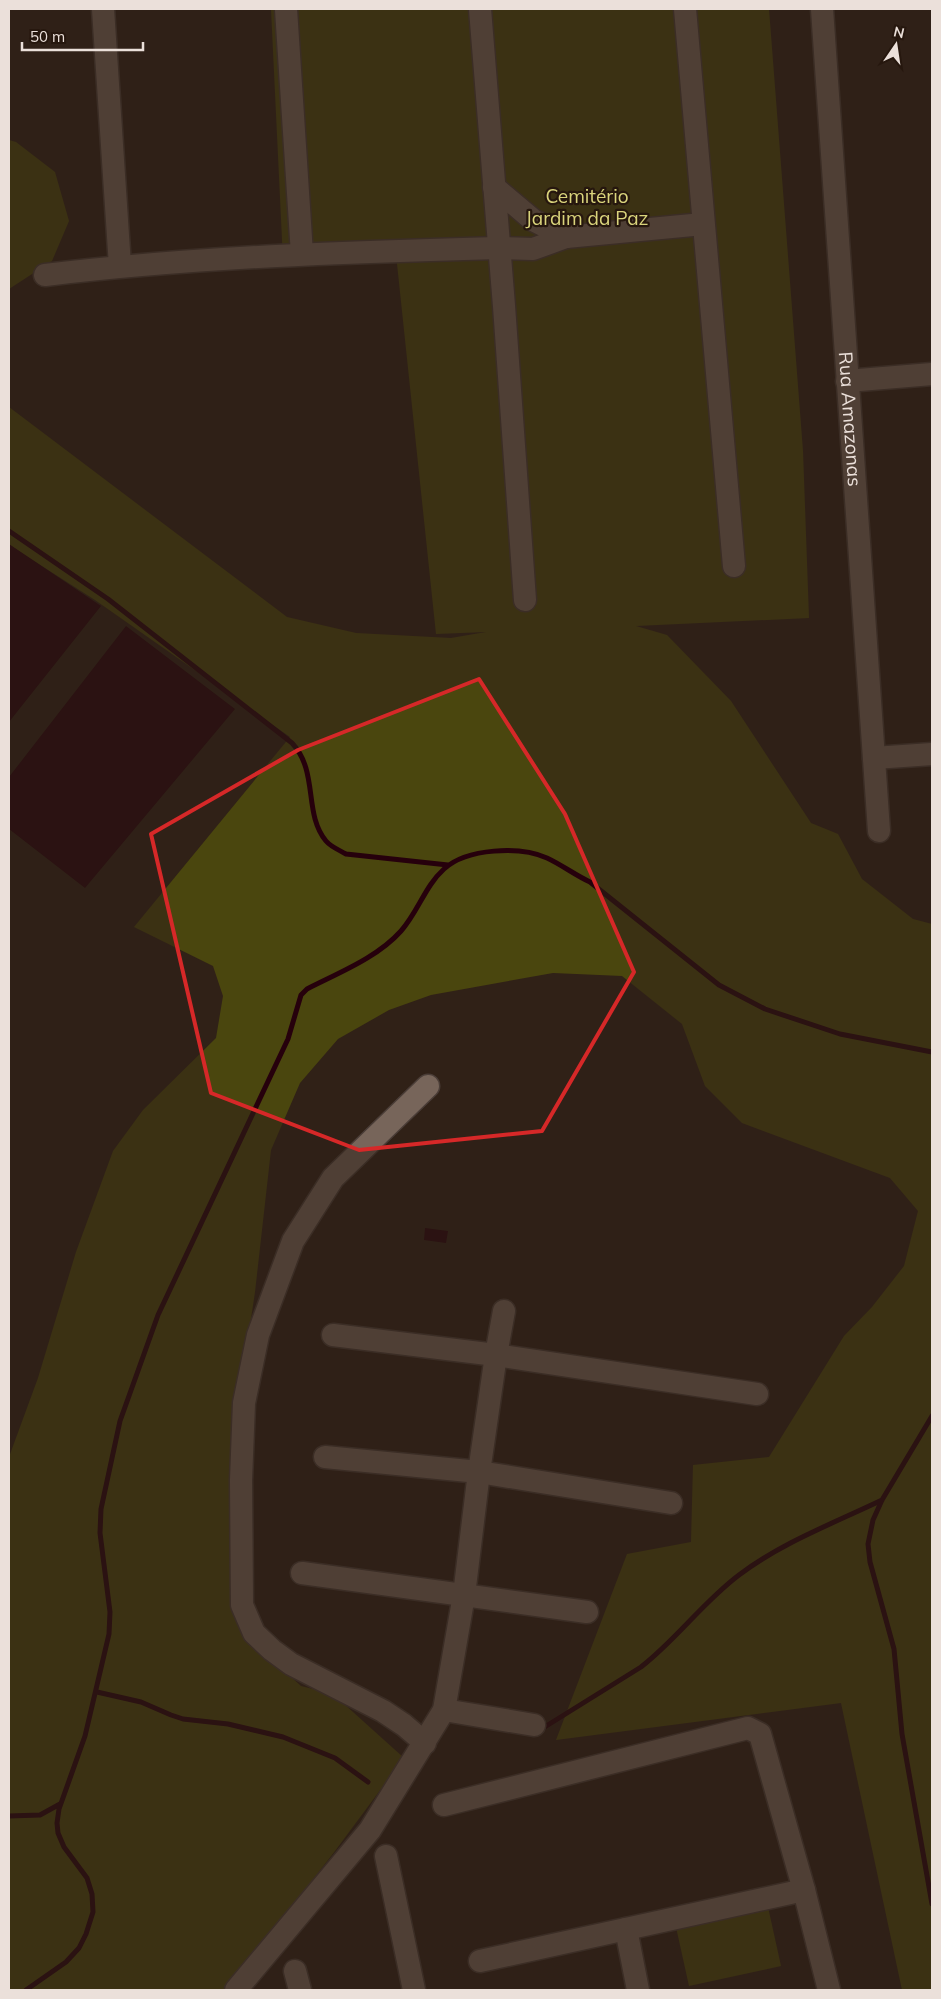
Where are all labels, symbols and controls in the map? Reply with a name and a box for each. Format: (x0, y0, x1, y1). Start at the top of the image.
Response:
scale bar (22, 20, 144, 52)
north arrow (871, 20, 921, 70)
text: N (892, 22, 906, 42)
text: 50 m (30, 27, 65, 46)
park label: Cemitério Jardim da Paz (526, 184, 649, 230)
street label: Rua Amazonas (834, 351, 867, 487)

